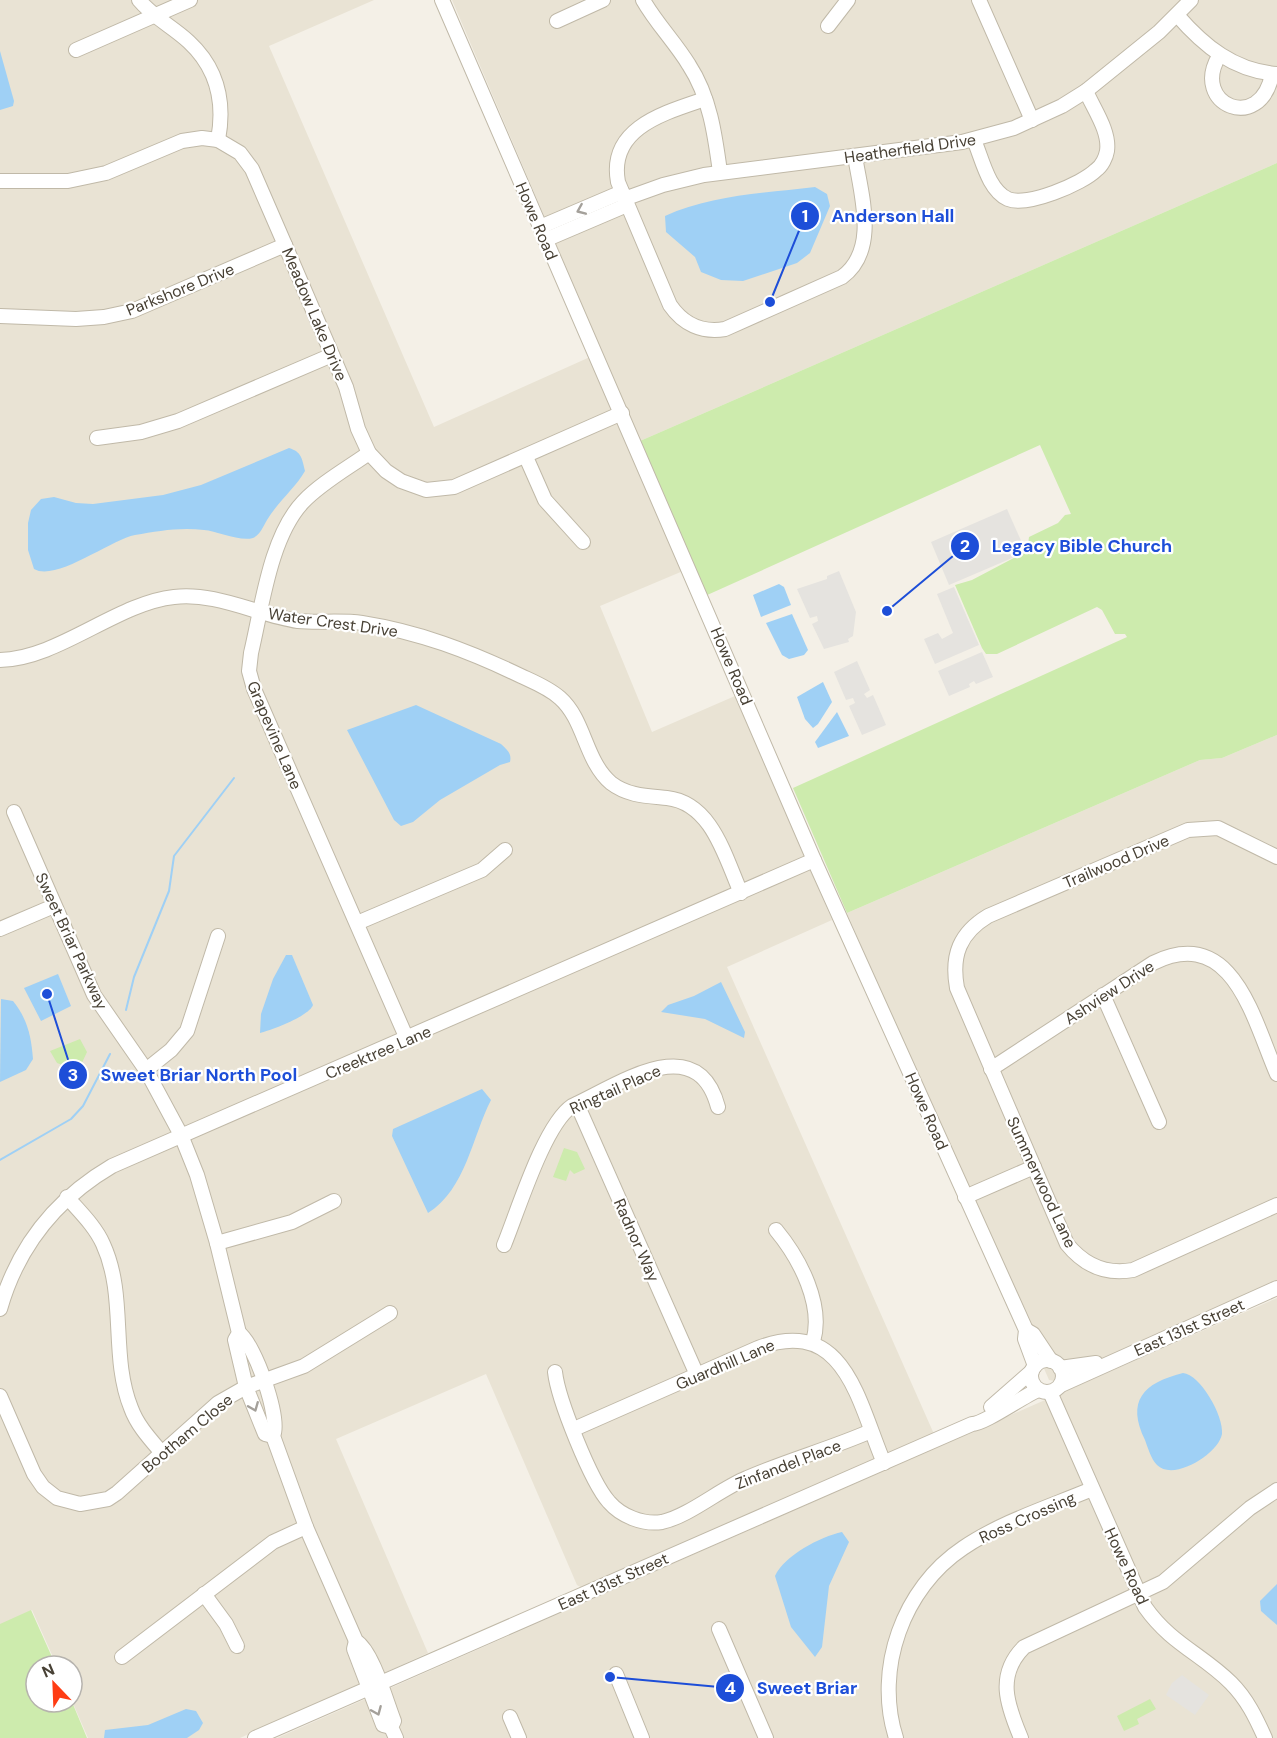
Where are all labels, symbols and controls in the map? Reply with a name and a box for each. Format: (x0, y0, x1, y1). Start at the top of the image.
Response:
street label: Heatherfield Drive (843, 129, 977, 168)
street label: Howe Road (511, 179, 562, 263)
callout: Anderson Hall (790, 198, 967, 234)
one-way arrow (576, 202, 587, 214)
text: 1 (802, 204, 808, 228)
text: Anderson Hall (832, 204, 954, 228)
street label: Meadow Lake Drive (277, 244, 352, 384)
street label: Parkshore Drive (123, 258, 237, 321)
callout: Legacy Bible Church (950, 528, 1184, 564)
text: 2 (960, 534, 970, 558)
text: Legacy Bible Church (992, 534, 1172, 558)
street label: Water Crest Drive (267, 603, 399, 642)
street label: Howe Road (706, 624, 757, 708)
street label: Grapevine Lane (242, 678, 307, 793)
street label: Trailwood Drive (1060, 830, 1172, 893)
street label: Sweet Briar Parkway (31, 869, 113, 1013)
street label: Ashview Drive (1060, 956, 1158, 1029)
street label: Creektree Lane (322, 1021, 434, 1084)
callout: Sweet Briar North Pool (58, 1057, 309, 1093)
street label: Ringtail Place (566, 1060, 664, 1119)
text: 3 (68, 1063, 78, 1087)
text: Sweet Briar North Pool (101, 1063, 297, 1087)
street label: Howe Road (900, 1069, 953, 1153)
street label: Summerwood Lane (1002, 1113, 1081, 1251)
street label: Radnor Way (609, 1195, 664, 1285)
street label: East 131st Street (1131, 1294, 1248, 1361)
street label: Guardhill Lane (673, 1334, 778, 1395)
street label: Bootham Close (137, 1389, 237, 1478)
one-way arrow (247, 1402, 260, 1412)
street label: Zinfandel Place (732, 1435, 844, 1494)
street label: Ross Crossing (976, 1487, 1079, 1548)
street label: Howe Road (1100, 1524, 1154, 1608)
street label: East 131st Street (555, 1548, 672, 1615)
north arrow (24, 1654, 84, 1714)
text: N (39, 1659, 58, 1683)
callout: Sweet Briar (715, 1670, 869, 1706)
text: 4 (724, 1676, 736, 1700)
text: Sweet Briar (757, 1676, 857, 1700)
one-way arrow (370, 1704, 382, 1715)

